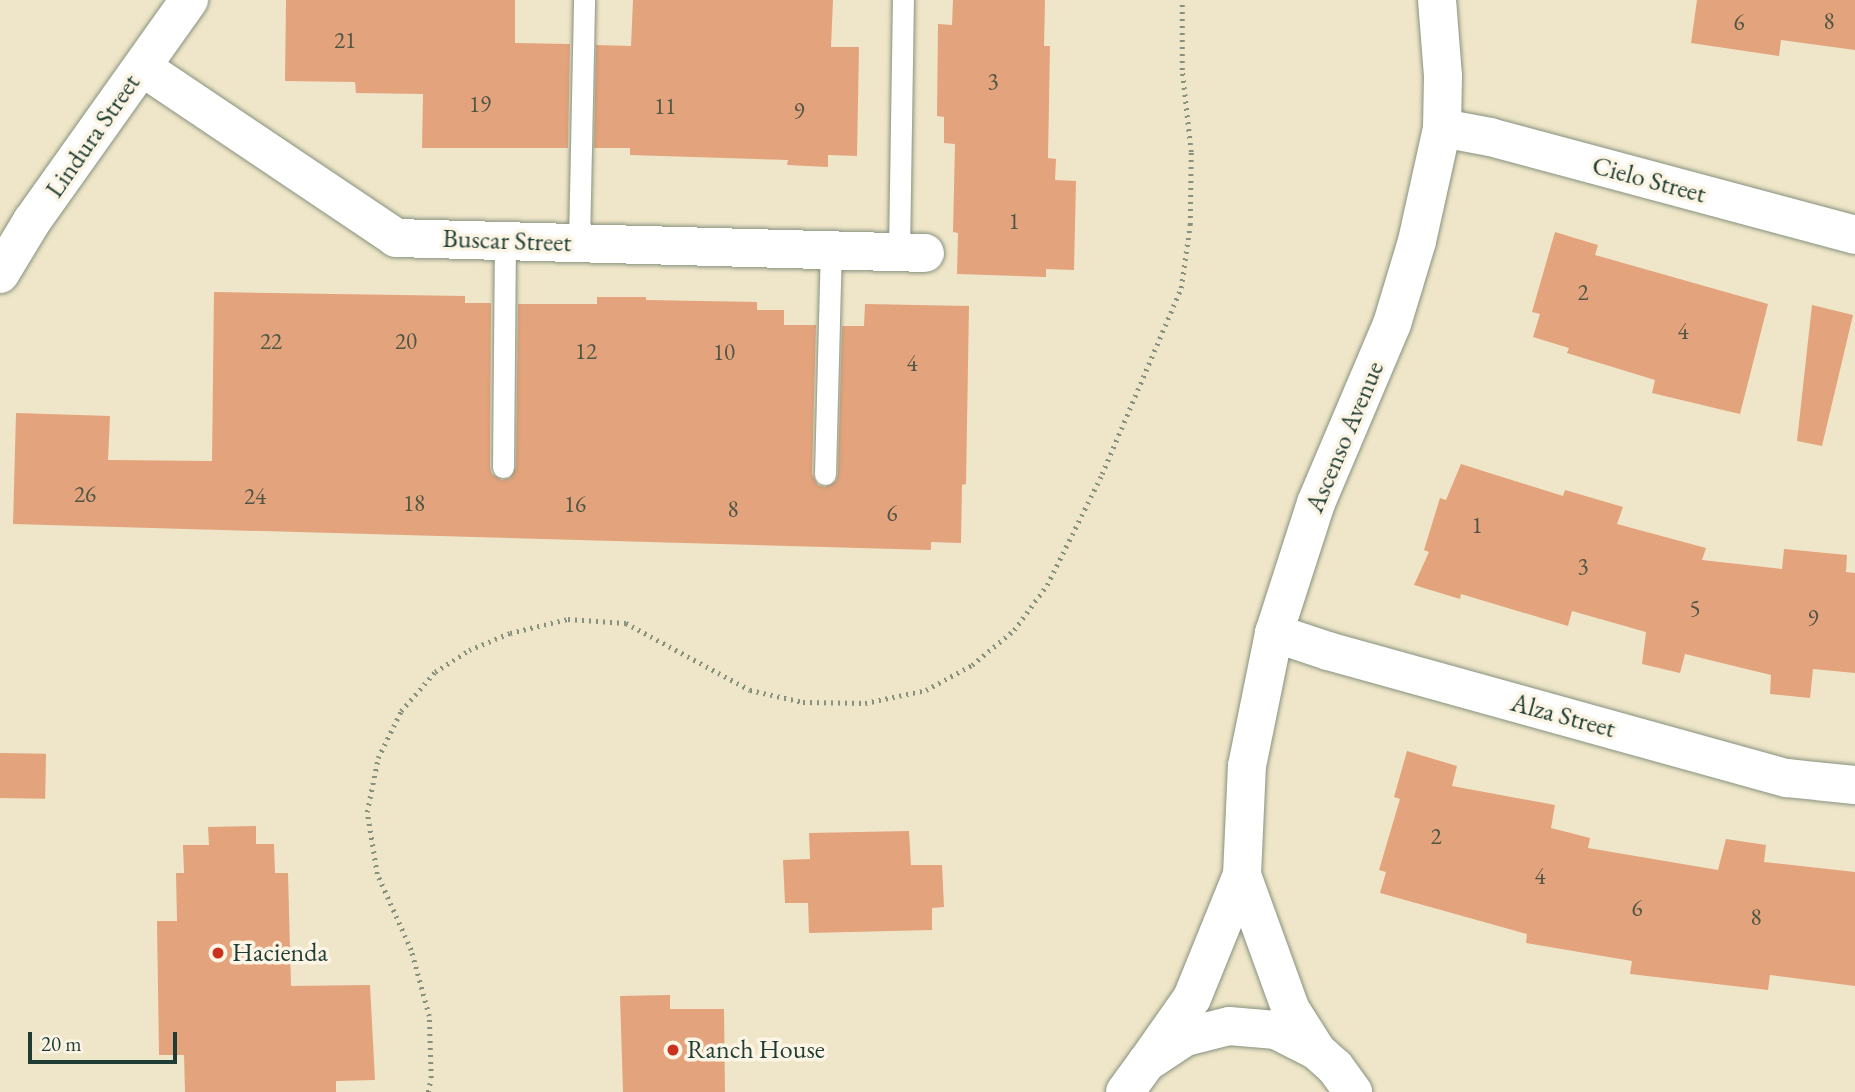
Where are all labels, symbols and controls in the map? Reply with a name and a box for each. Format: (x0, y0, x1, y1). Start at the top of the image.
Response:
house number: 8 (1823, 7, 1835, 35)
house number: 6 (1733, 8, 1745, 36)
house number: 21 (334, 26, 356, 54)
house number: 3 (987, 67, 999, 95)
street label: Lindura Street (39, 68, 147, 204)
house number: 19 (469, 90, 491, 118)
house number: 11 (654, 92, 676, 120)
house number: 9 (793, 97, 805, 125)
street label: Cielo Street (1589, 150, 1709, 210)
house number: 1 (1008, 207, 1020, 235)
street label: Buscar Street (442, 223, 572, 259)
house number: 2 (1577, 278, 1589, 306)
house number: 4 (1677, 317, 1689, 345)
house number: 22 (260, 327, 282, 355)
house number: 20 (395, 327, 417, 355)
house number: 12 (575, 337, 597, 365)
house number: 10 (713, 338, 735, 366)
house number: 4 (906, 349, 918, 377)
street label: Ascenso Avenue (1299, 357, 1391, 517)
house number: 26 (74, 480, 96, 508)
house number: 24 (244, 482, 266, 510)
house number: 18 (403, 489, 425, 517)
house number: 16 (564, 490, 586, 518)
house number: 8 (727, 495, 739, 523)
house number: 6 (886, 499, 898, 527)
house number: 1 (1471, 511, 1483, 539)
house number: 3 (1577, 552, 1589, 580)
house number: 5 (1689, 594, 1701, 622)
house number: 9 (1807, 604, 1819, 632)
street label: Alza Street (1507, 687, 1619, 745)
house number: 2 (1430, 822, 1442, 850)
house number: 4 (1534, 862, 1546, 890)
house number: 6 (1631, 894, 1643, 922)
house number: 8 (1750, 903, 1762, 931)
place label: Hacienda (232, 937, 328, 969)
marker: Hacienda (210, 945, 226, 961)
scale bar (32, 1018, 180, 1062)
text: 20 m (41, 1030, 82, 1057)
place label: Ranch House (687, 1034, 825, 1066)
marker: Ranch House (665, 1042, 681, 1058)

